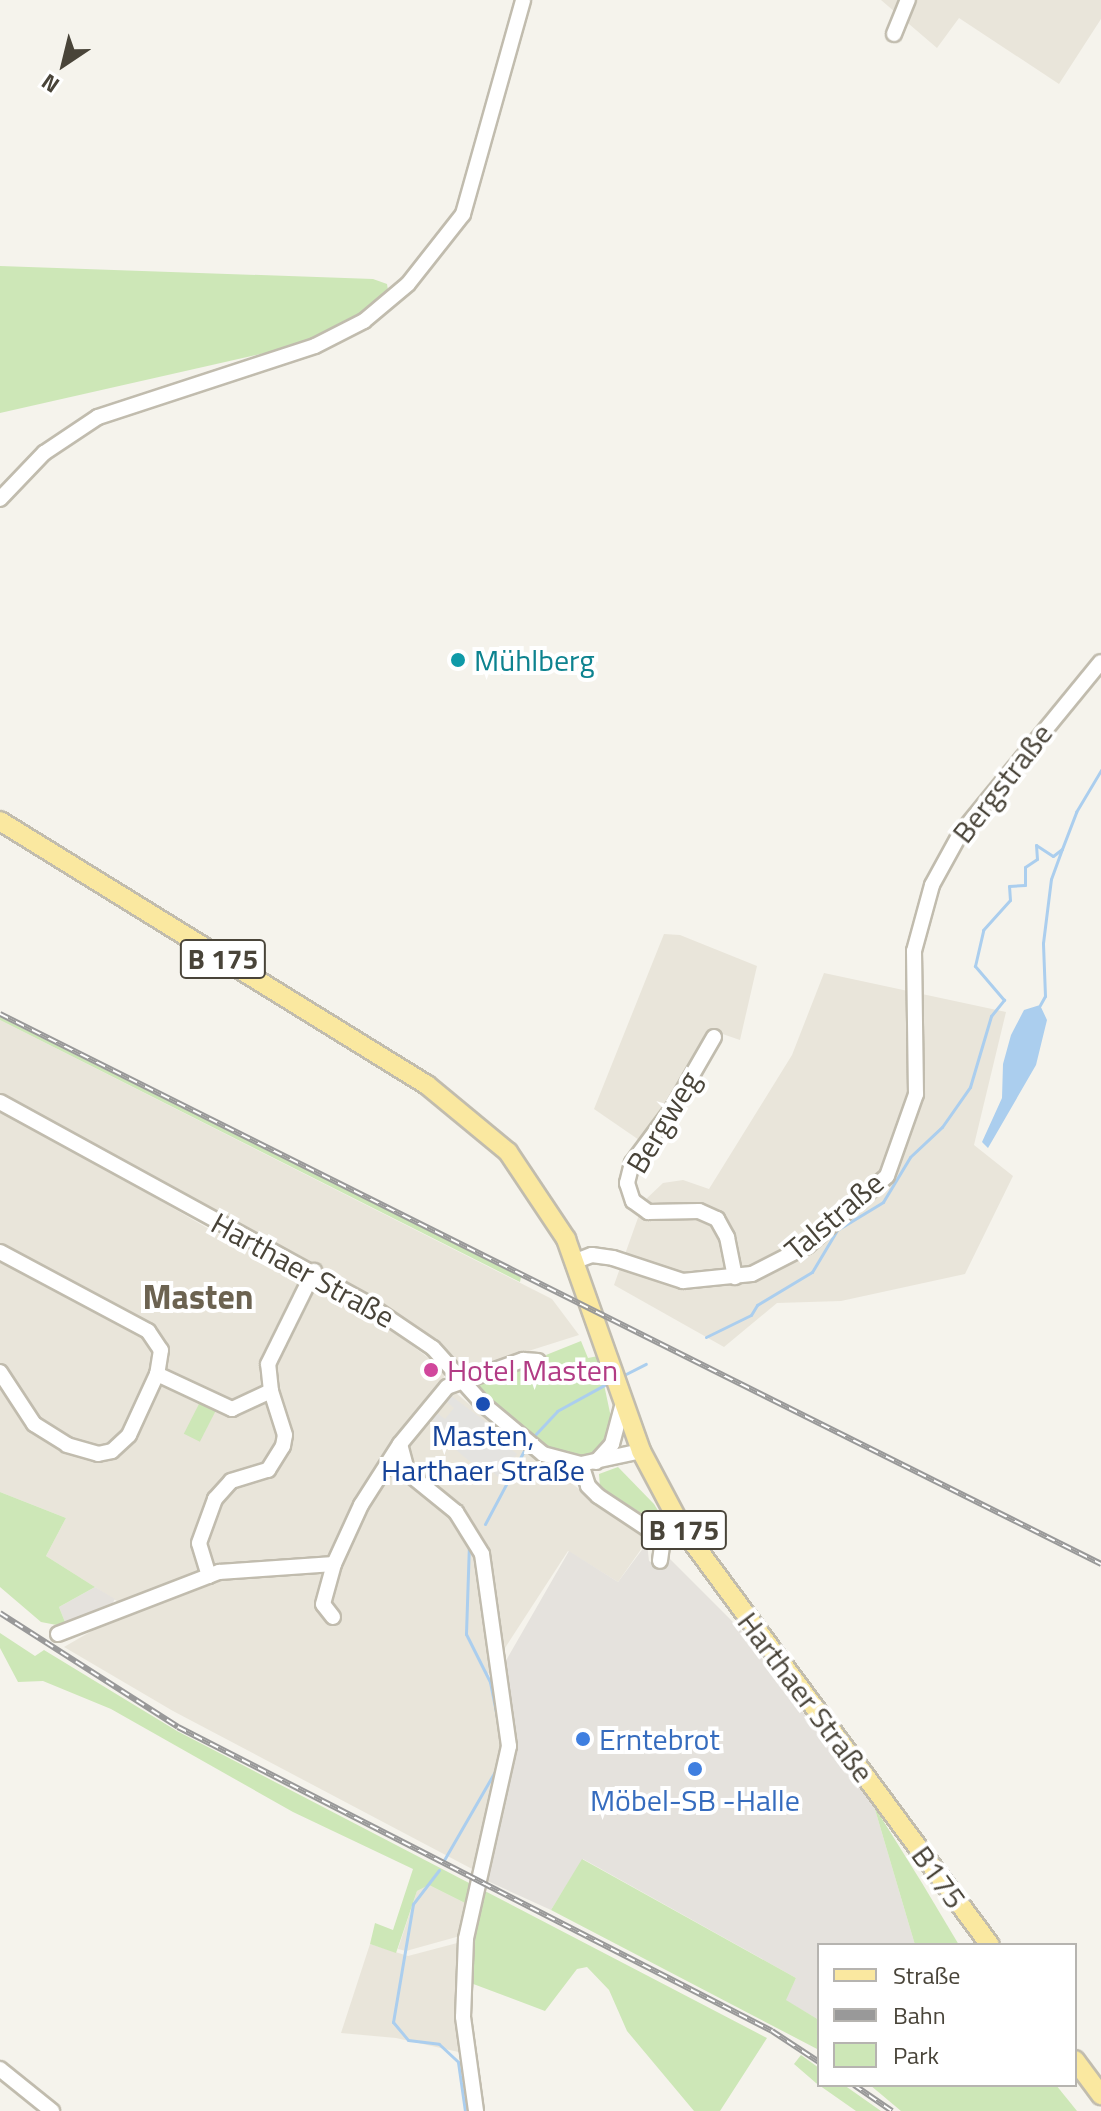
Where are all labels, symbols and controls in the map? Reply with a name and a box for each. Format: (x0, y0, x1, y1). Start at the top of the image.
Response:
north arrow (24, 24, 104, 104)
text: N (34, 65, 66, 102)
place label: Mühlberg (474, 642, 595, 678)
marker: Mühlberg (449, 651, 467, 669)
street label: Bergstraße (944, 716, 1060, 850)
road number: B 175 (179, 935, 267, 983)
street label: Bergweg (619, 1065, 707, 1179)
street label: Talstraße (777, 1165, 891, 1267)
street label: Harthaer Straße (205, 1205, 401, 1335)
district label: Masten (142, 1277, 254, 1317)
place label: Hotel Masten (447, 1352, 618, 1388)
marker: Hotel Masten (422, 1361, 440, 1379)
marker: Masten, Harthaer Straße (474, 1395, 492, 1413)
place label: Masten, Harthaer Straße (381, 1417, 585, 1488)
road number: B 175 (640, 1506, 728, 1554)
street label: Harthaer Straße (730, 1605, 882, 1789)
place label: Erntebrot (599, 1721, 720, 1757)
marker: Erntebrot (574, 1730, 592, 1748)
marker: Möbel-SB -Halle (686, 1760, 704, 1778)
place label: Möbel-SB -Halle (590, 1782, 800, 1818)
street label: B175 (904, 1839, 974, 1915)
legend (817, 1943, 1077, 2087)
text: Straße (893, 1957, 960, 1993)
text: Bahn (893, 1997, 946, 2033)
text: Park (893, 2037, 939, 2073)

